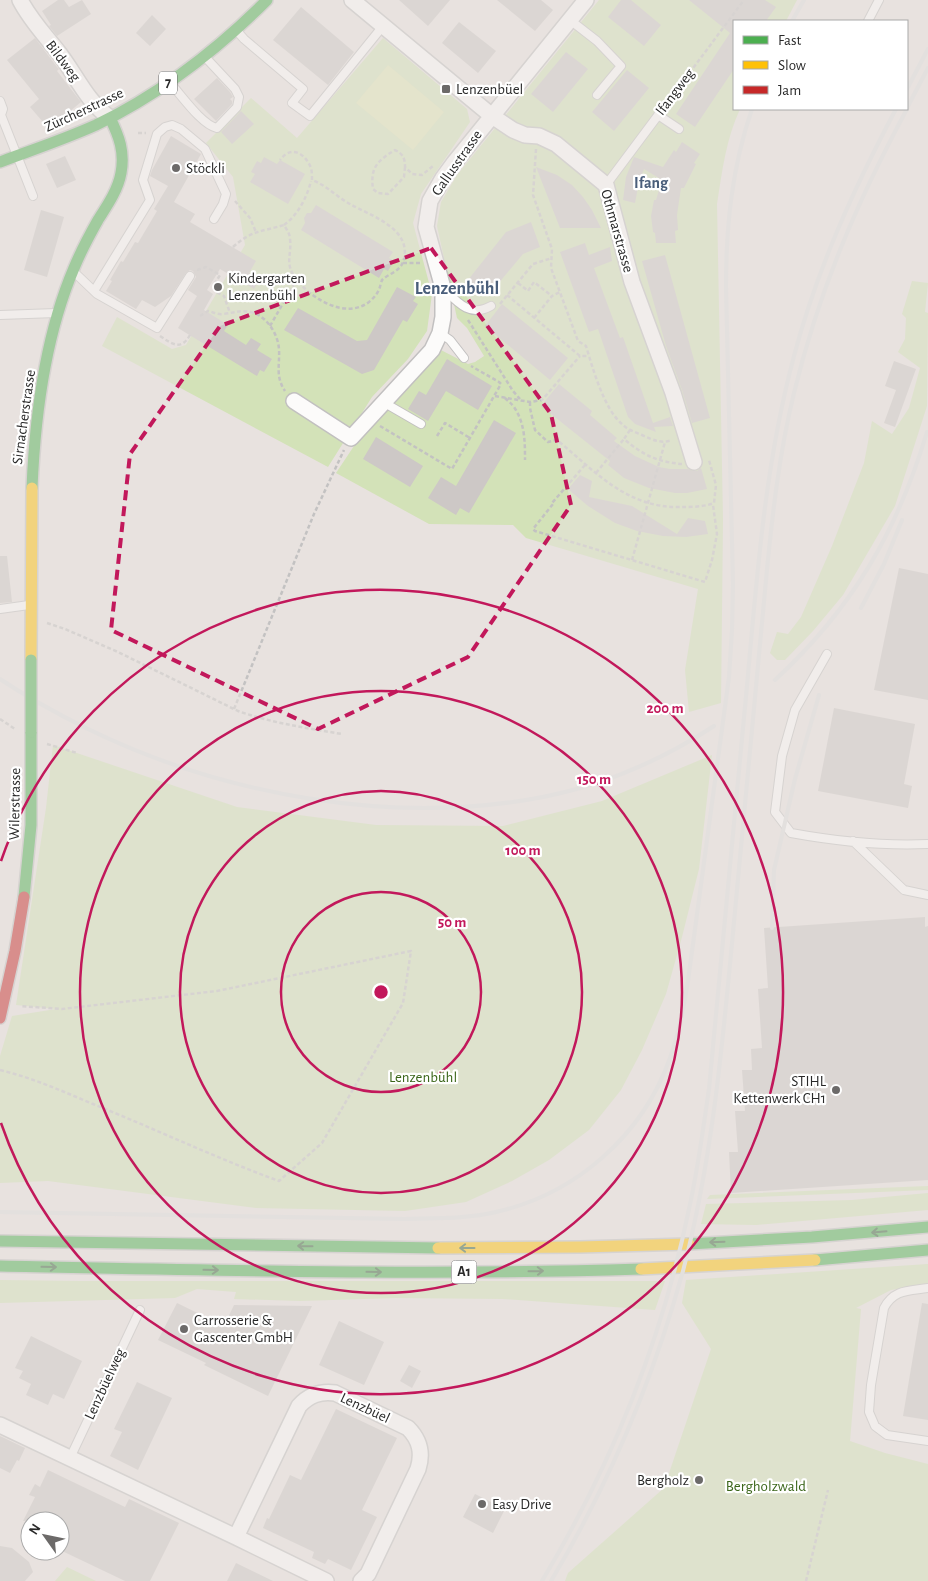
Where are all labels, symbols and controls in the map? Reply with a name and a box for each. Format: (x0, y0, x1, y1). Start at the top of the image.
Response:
legend (733, 20, 908, 110)
text: Fast (778, 33, 802, 48)
street label: Bildweg (43, 38, 84, 85)
text: Slow (778, 58, 806, 73)
street label: Ifangweg (653, 65, 698, 118)
road number: 7 (159, 72, 177, 95)
place label: Lenzenbüel (456, 82, 523, 97)
marker: Lenzenbüel (440, 83, 452, 95)
text: Jam (778, 83, 801, 98)
street label: Zürcherstrasse (42, 85, 126, 135)
street label: Gallusstrasse (429, 127, 485, 199)
place label: Stöckli (186, 161, 225, 176)
marker: Stöckli (170, 162, 182, 174)
district label: Ifang (634, 175, 669, 191)
street label: Othmarstrasse (598, 188, 636, 274)
place label: Kindergarten Lenzenbühl (228, 271, 305, 303)
district label: Lenzenbühl (415, 280, 499, 298)
marker: Kindergarten Lenzenbühl (212, 281, 224, 293)
street label: Sirnacherstrasse (10, 369, 38, 465)
text: 200 m (646, 701, 684, 716)
street label: Wilerstrasse (7, 768, 23, 840)
text: 150 m (577, 772, 611, 787)
text: 100 m (505, 843, 541, 858)
text: 50 m (438, 915, 466, 930)
centre of rings (372, 983, 390, 1001)
park label: Lenzenbühl (389, 1070, 457, 1085)
place label: STIHL Kettenwerk CH1 (733, 1074, 827, 1106)
marker: STIHL Kettenwerk CH1 (830, 1084, 842, 1096)
one-way arrow (872, 1227, 888, 1236)
one-way arrow (710, 1238, 726, 1247)
one-way arrow (297, 1241, 314, 1251)
one-way arrow (460, 1243, 476, 1253)
road number: A1 (452, 1260, 476, 1284)
one-way arrow (40, 1262, 56, 1272)
one-way arrow (203, 1265, 219, 1274)
one-way arrow (365, 1267, 381, 1277)
one-way arrow (528, 1267, 544, 1276)
place label: Carrosserie & Gascenter GmbH (194, 1313, 293, 1345)
marker: Carrosserie & Gascenter GmbH (178, 1323, 190, 1335)
street label: Lenzbüelweg (82, 1345, 128, 1422)
street label: Lenzbüel (338, 1390, 392, 1426)
place label: Bergholz (637, 1473, 689, 1488)
marker: Bergholz (693, 1474, 705, 1486)
park label: Bergholzwald (726, 1479, 806, 1494)
place label: Easy Drive (492, 1497, 552, 1512)
marker: Easy Drive (476, 1498, 488, 1510)
north arrow (20, 1511, 70, 1561)
text: N (26, 1522, 43, 1537)

